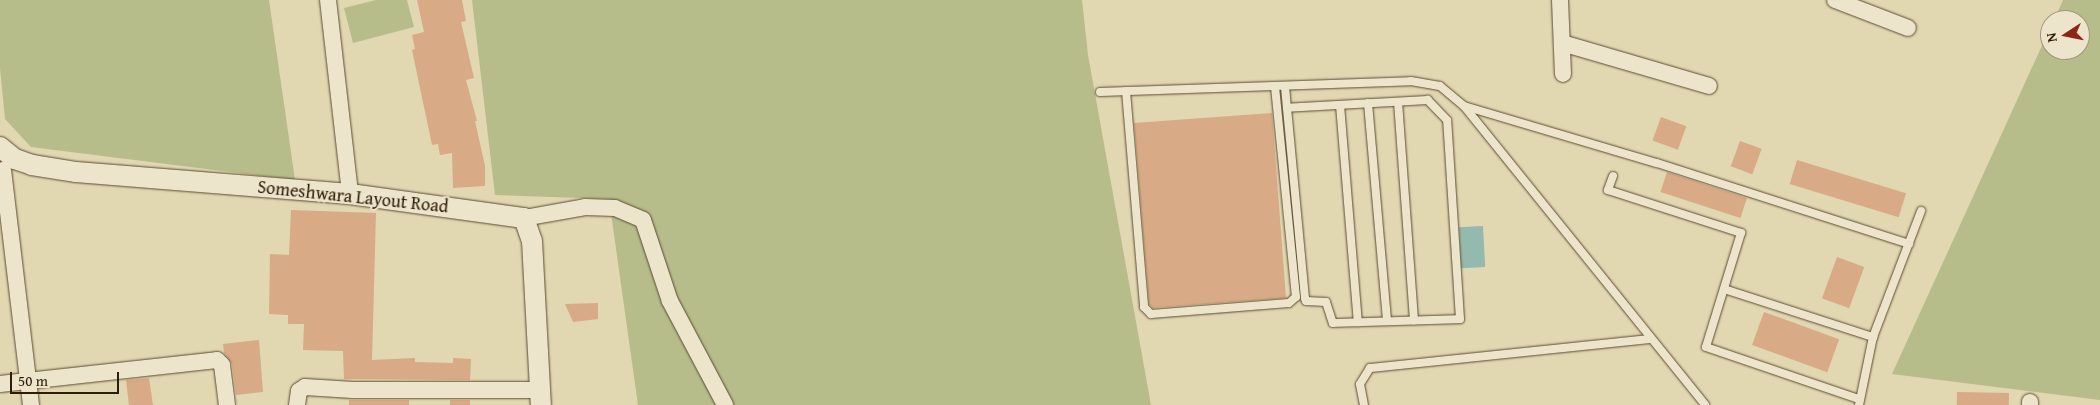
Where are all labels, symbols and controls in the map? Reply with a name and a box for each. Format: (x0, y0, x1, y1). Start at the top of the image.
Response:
north arrow (2040, 10, 2090, 60)
text: N (2041, 31, 2062, 44)
street label: Someshwara Layout Road (256, 176, 450, 218)
scale bar (12, 362, 121, 394)
text: 50 m (18, 370, 48, 391)

